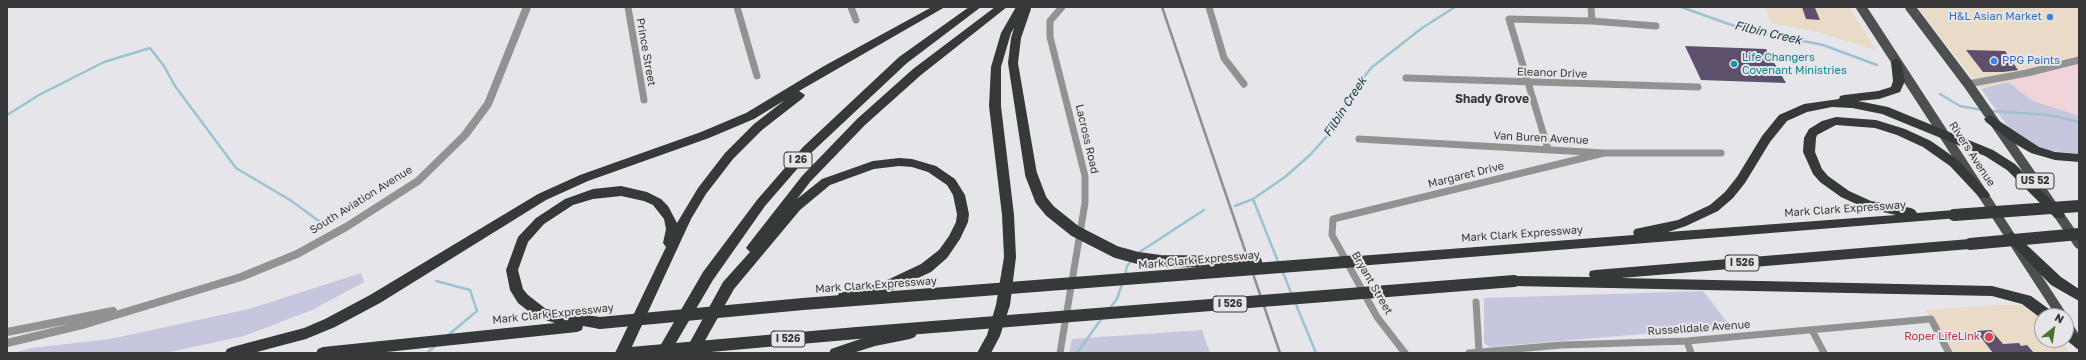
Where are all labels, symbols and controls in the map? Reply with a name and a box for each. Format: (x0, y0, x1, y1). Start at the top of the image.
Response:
place label: H&L Asian Market (1949, 10, 2042, 24)
marker: H&L Asian Market (2045, 12, 2055, 22)
street label: Prince Street (634, 17, 658, 87)
water label: Filbin Creek (1733, 18, 1803, 48)
place label: Life Changers Covenant Ministries (1742, 51, 1847, 77)
place label: PPG Paints (2002, 54, 2060, 68)
marker: PPG Paints (1989, 56, 1999, 66)
marker: Life Changers Covenant Ministries (1729, 59, 1739, 69)
street label: Eleanor Drive (1517, 65, 1587, 81)
water label: Filbin Creek (1320, 74, 1370, 140)
district label: Shady Grove (1455, 92, 1529, 106)
street label: Lacross Road (1073, 103, 1101, 175)
street label: Rivers Avenue (1946, 119, 1998, 189)
street label: Van Buren Avenue (1493, 129, 1589, 147)
road number: I 26 (784, 152, 812, 168)
street label: Margaret Drive (1427, 159, 1505, 191)
street label: South Aviation Avenue (307, 163, 415, 237)
road number: US 52 (2016, 173, 2054, 189)
street label: Mark Clark Expressway (1784, 198, 1906, 220)
street label: Mark Clark Expressway (1461, 223, 1583, 245)
street label: Mark Clark Expressway (1138, 248, 1260, 272)
street label: Bryant Street (1349, 249, 1395, 317)
road number: I 526 (1725, 255, 1759, 271)
street label: Mark Clark Expressway (815, 274, 937, 296)
road number: I 526 (1213, 296, 1247, 312)
street label: Mark Clark Expressway (492, 301, 614, 327)
north arrow (2034, 308, 2074, 348)
text: N (2053, 310, 2067, 326)
street label: Russelldale Avenue (1647, 318, 1751, 338)
place label: Roper LifeLink (1904, 330, 1980, 344)
road number: I 526 (771, 331, 805, 347)
marker: Roper LifeLink (1983, 331, 1995, 343)

